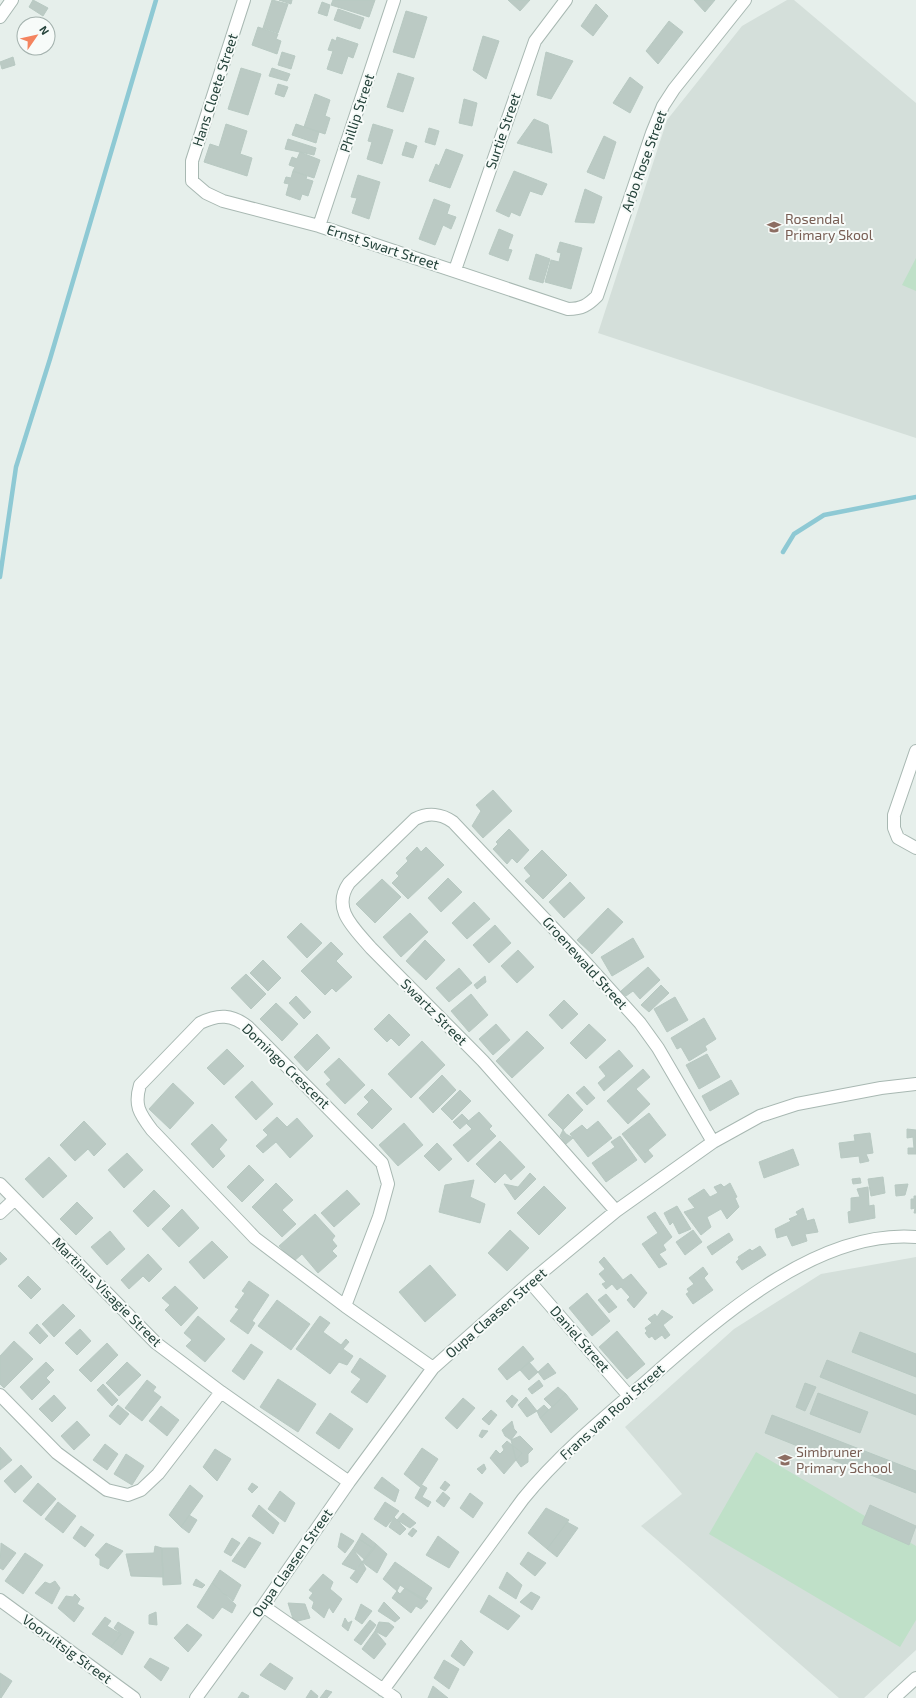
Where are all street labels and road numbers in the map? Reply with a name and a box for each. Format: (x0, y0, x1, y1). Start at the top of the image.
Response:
street label: Hans Cloete Street (188, 31, 241, 149)
street label: Phillip Street (336, 71, 377, 154)
street label: Surtie Street (481, 90, 524, 171)
street label: Arbo Rose Street (617, 108, 670, 214)
street label: Ernst Swart Street (325, 220, 441, 273)
street label: Groenewald Street (539, 913, 631, 1012)
street label: Swartz Street (398, 975, 471, 1048)
street label: Domingo Crescent (239, 1019, 334, 1112)
street label: Martinus Visagie Street (49, 1233, 166, 1350)
street label: Oupa Claasen Street (442, 1264, 550, 1361)
street label: Daniel Street (547, 1302, 614, 1375)
street label: Frans van Rooi Street (556, 1360, 667, 1463)
street label: Oupa Claasen Street (248, 1505, 335, 1620)
street label: Vooruitsig Street (19, 1610, 115, 1687)

